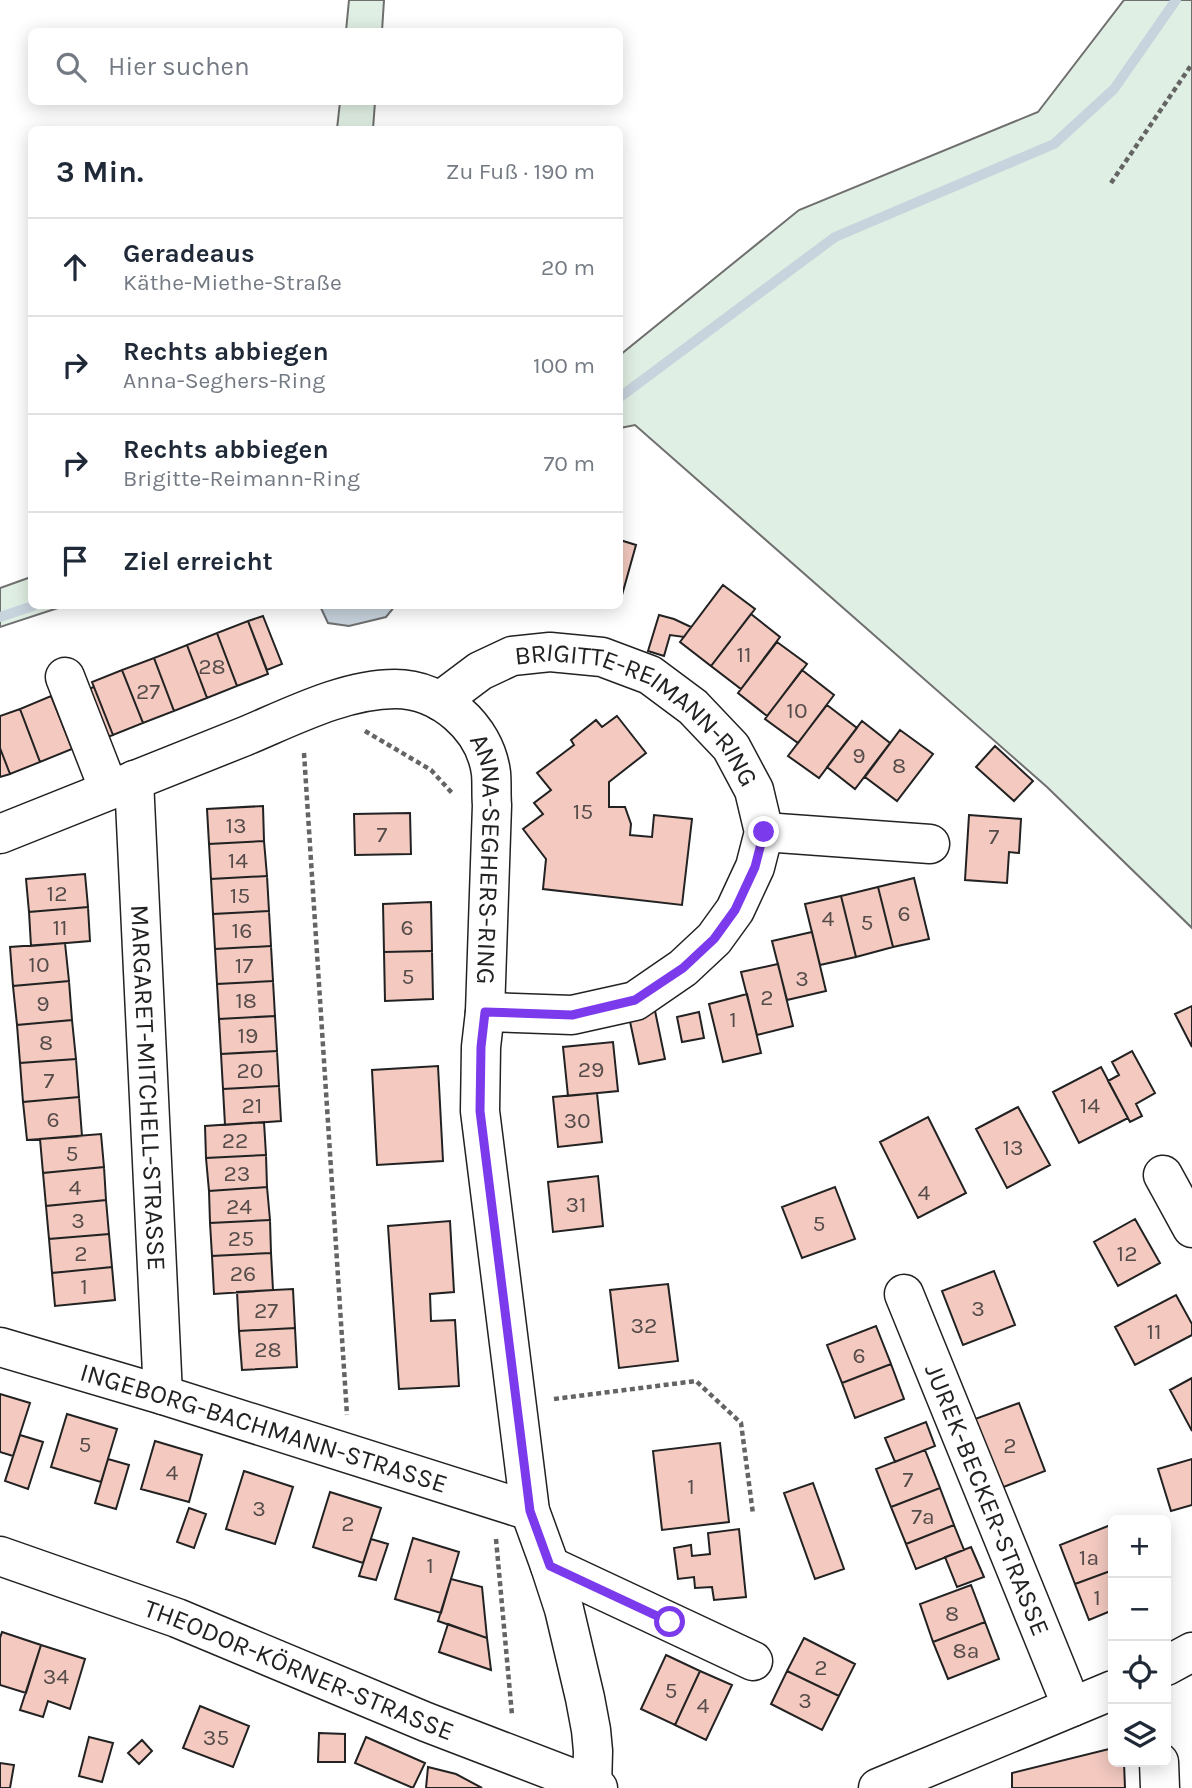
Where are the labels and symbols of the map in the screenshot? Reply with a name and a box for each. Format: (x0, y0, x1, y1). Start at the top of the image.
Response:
street label: BRIGITTE-REIMANN-RING (513, 636, 765, 792)
house number: 11 (736, 641, 752, 668)
house number: 28 (198, 653, 226, 680)
house number: 27 (136, 678, 160, 705)
house number: 10 (786, 697, 808, 724)
street label: ANNA-SEGHERS-RING (463, 728, 508, 985)
house number: 9 (852, 742, 866, 769)
house number: 8 (892, 752, 906, 779)
house number: 15 (573, 798, 593, 825)
house number: 13 (225, 812, 247, 839)
route end (748, 816, 779, 847)
house number: 7 (377, 821, 388, 848)
house number: 7 (989, 823, 1000, 850)
house number: 14 (228, 847, 248, 874)
house number: 12 (47, 880, 67, 907)
house number: 15 (230, 882, 250, 909)
house number: 6 (897, 900, 911, 927)
street label: MARGARET-MITCHELL-STRASSE (124, 904, 173, 1271)
house number: 4 (822, 905, 835, 932)
house number: 5 (861, 909, 873, 936)
house number: 11 (52, 914, 68, 941)
house number: 6 (400, 914, 414, 941)
house number: 16 (232, 917, 252, 944)
house number: 10 (28, 951, 50, 978)
house number: 17 (235, 952, 253, 979)
house number: 5 (402, 963, 414, 990)
house number: 3 (795, 965, 809, 992)
house number: 2 (760, 984, 774, 1011)
house number: 18 (235, 987, 257, 1014)
house number: 9 (36, 990, 50, 1017)
house number: 1 (729, 1006, 737, 1033)
house number: 19 (238, 1022, 258, 1049)
house number: 8 (39, 1029, 53, 1056)
house number: 29 (578, 1056, 604, 1083)
house number: 20 (237, 1057, 263, 1084)
house number: 7 (44, 1067, 55, 1094)
house number: 21 (242, 1092, 262, 1119)
house number: 14 (1080, 1092, 1100, 1119)
house number: 6 (46, 1106, 60, 1133)
house number: 30 (563, 1107, 591, 1134)
house number: 22 (222, 1127, 248, 1154)
house number: 13 (1002, 1134, 1024, 1161)
house number: 5 (66, 1140, 78, 1167)
house number: 23 (224, 1160, 250, 1187)
house number: 4 (69, 1174, 82, 1201)
house number: 4 (918, 1179, 931, 1206)
house number: 31 (565, 1191, 587, 1218)
house number: 24 (226, 1193, 252, 1220)
house number: 3 (71, 1207, 85, 1234)
house number: 5 (813, 1210, 825, 1237)
house number: 25 (228, 1225, 254, 1252)
house number: 2 (74, 1240, 88, 1267)
house number: 12 (1117, 1240, 1137, 1267)
house number: 26 (230, 1260, 256, 1287)
house number: 1 (80, 1273, 88, 1300)
house number: 3 (971, 1295, 985, 1322)
house number: 27 (254, 1297, 278, 1324)
house number: 32 (631, 1312, 657, 1339)
house number: 11 (1146, 1318, 1162, 1345)
house number: 28 (254, 1336, 282, 1363)
house number: 6 (852, 1342, 866, 1369)
street label: INGEBORG-BACHMANN-STRASSE (77, 1356, 451, 1499)
street label: JUREK-BECKER-STRASSE (919, 1359, 1057, 1640)
house number: 5 (79, 1431, 91, 1458)
house number: 2 (1003, 1432, 1017, 1459)
house number: 4 (166, 1459, 179, 1486)
house number: 7 (903, 1466, 914, 1493)
house number: 1 (687, 1473, 695, 1500)
house number: 3 (252, 1495, 266, 1522)
house number: 7a (911, 1503, 935, 1530)
house number: 2 (341, 1510, 355, 1537)
house number: 1a (1079, 1544, 1099, 1571)
house number: 1 (426, 1552, 434, 1579)
house number: 1 (1093, 1584, 1101, 1611)
street label: THEODOR-KÖRNER-STRASSE (140, 1592, 458, 1747)
house number: 8 (945, 1600, 959, 1627)
route start (654, 1606, 685, 1637)
house number: 8a (953, 1637, 979, 1664)
house number: 2 (814, 1654, 828, 1681)
house number: 34 (43, 1663, 69, 1690)
house number: 5 (665, 1677, 677, 1704)
house number: 3 (798, 1687, 812, 1714)
house number: 4 (697, 1692, 710, 1719)
house number: 35 (203, 1724, 229, 1751)

